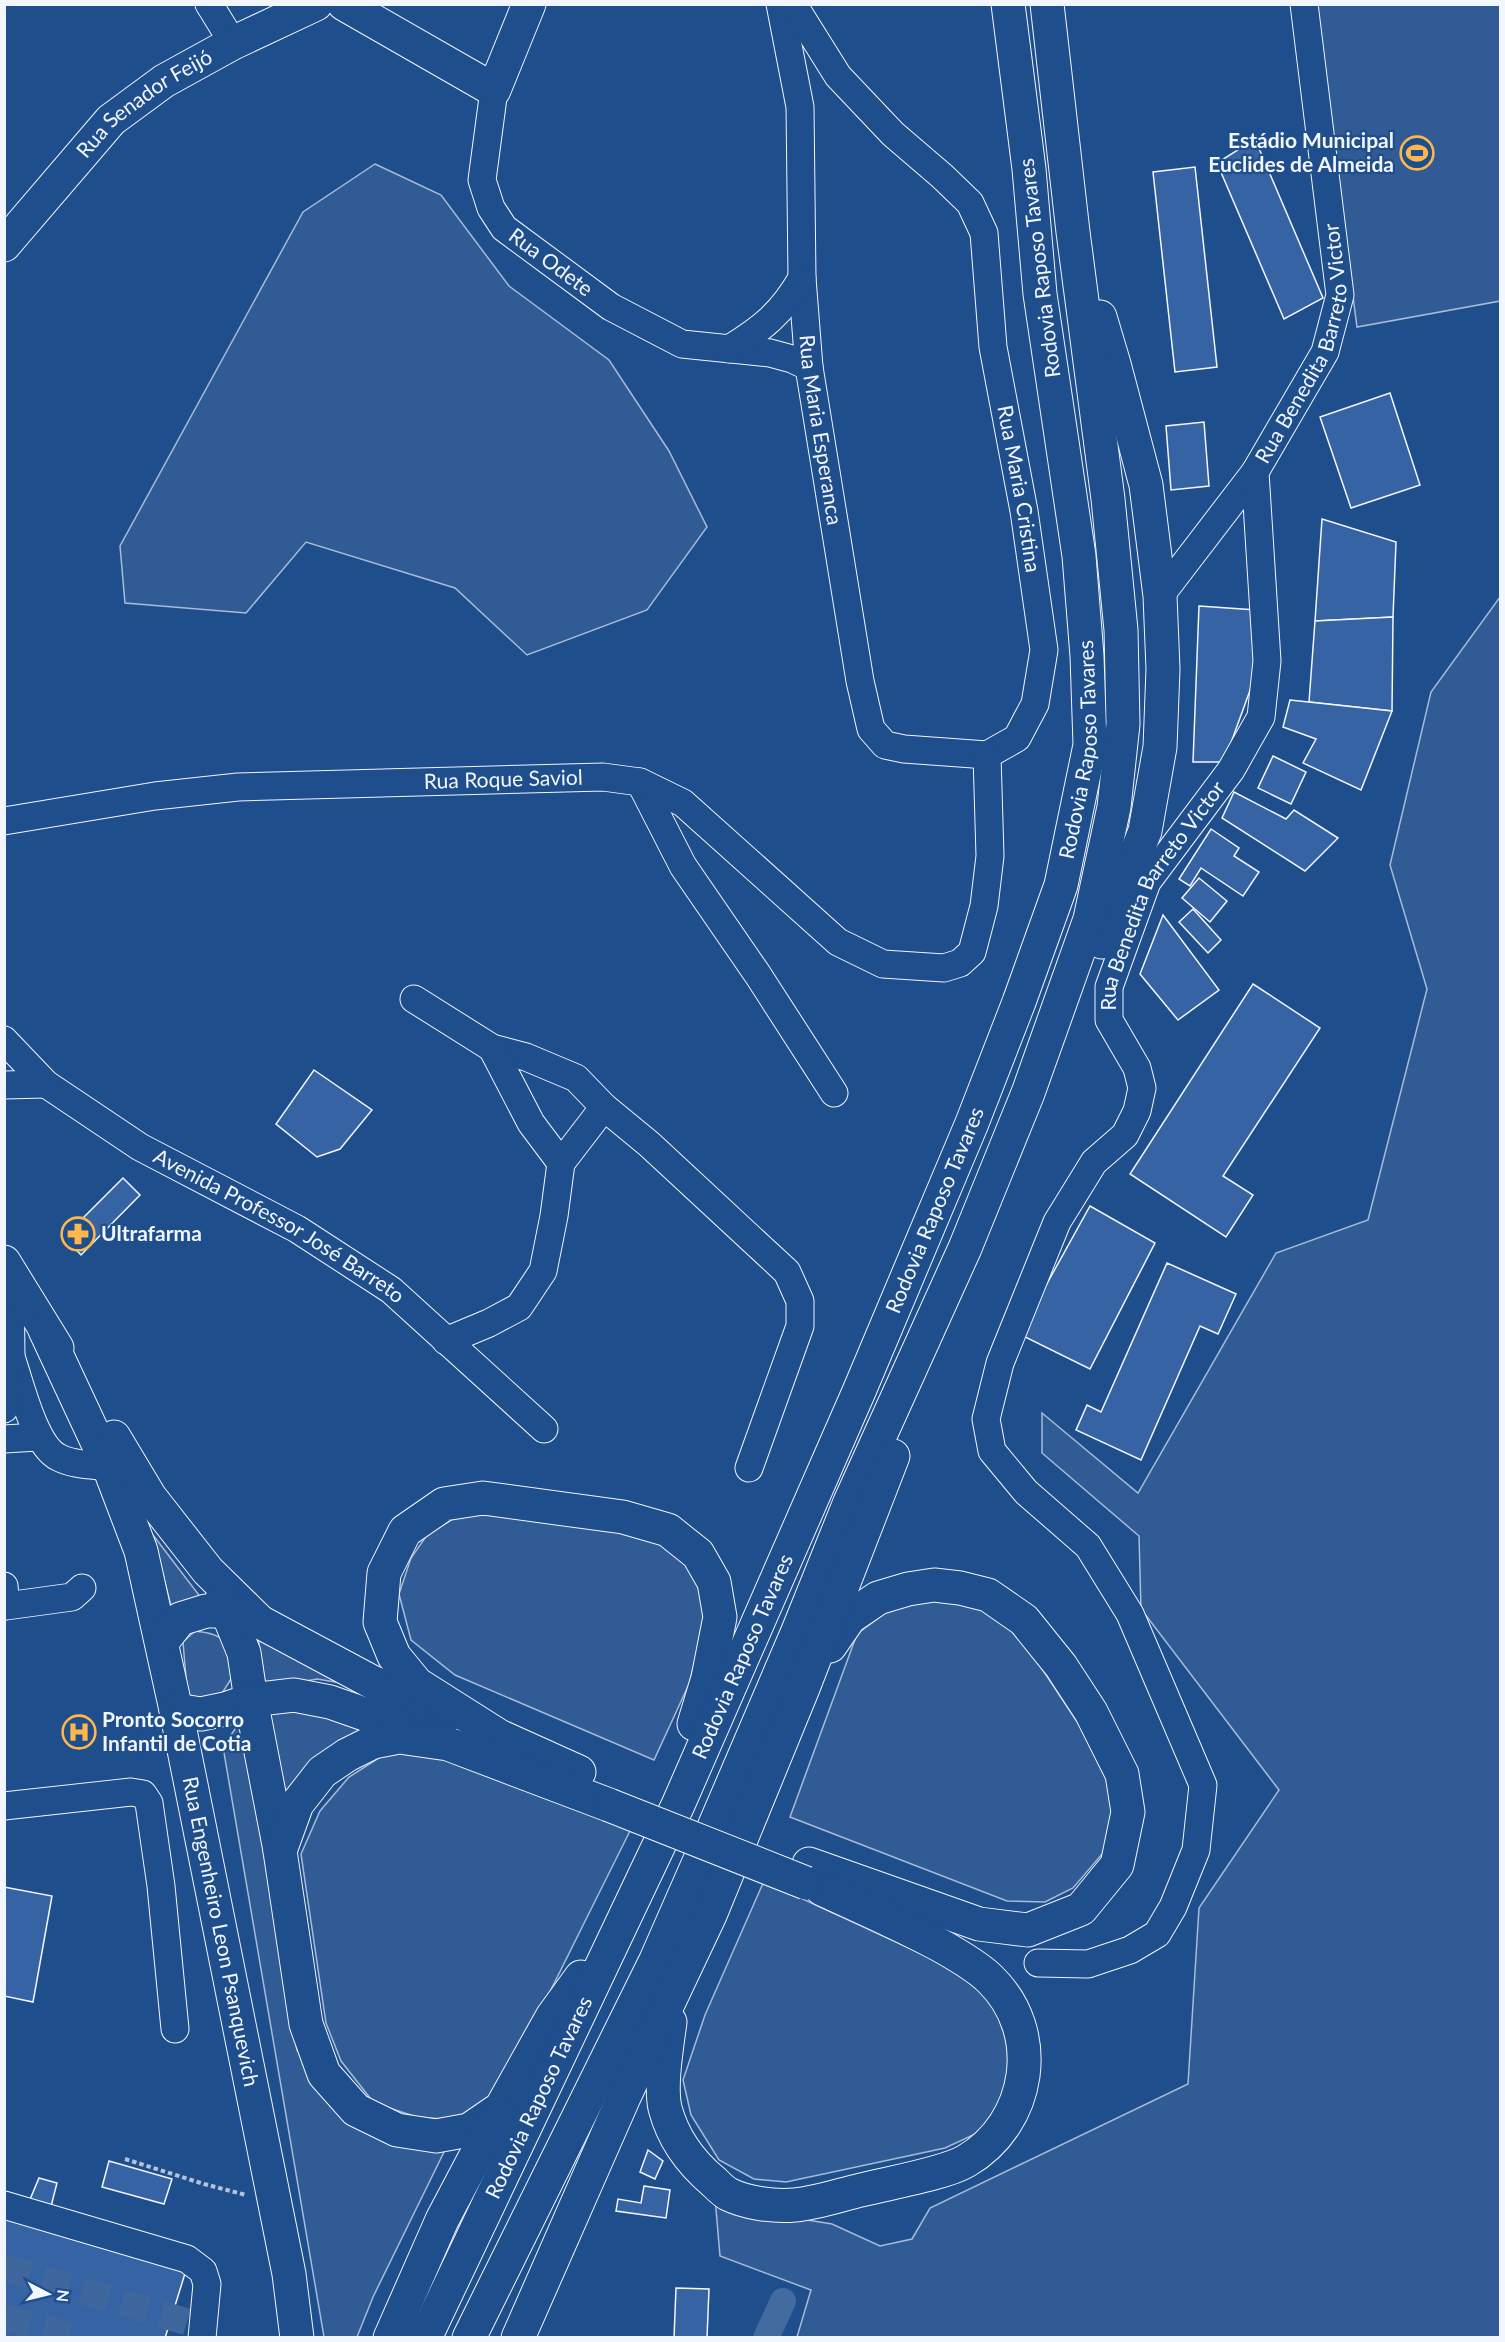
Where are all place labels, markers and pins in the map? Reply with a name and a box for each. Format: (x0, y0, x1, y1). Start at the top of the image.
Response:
place label: Estádio Municipal Euclides de Almeida (1208, 127, 1394, 176)
sports icon: Estádio Municipal Euclides de Almeida (1399, 135, 1435, 171)
pharmacy icon: Ultrafarma (60, 1216, 96, 1252)
place label: Ultrafarma (101, 1220, 202, 1245)
place label: Pronto Socorro Infantil de Cotia (102, 1706, 251, 1755)
hospital icon: Pronto Socorro Infantil de Cotia (61, 1714, 97, 1750)

